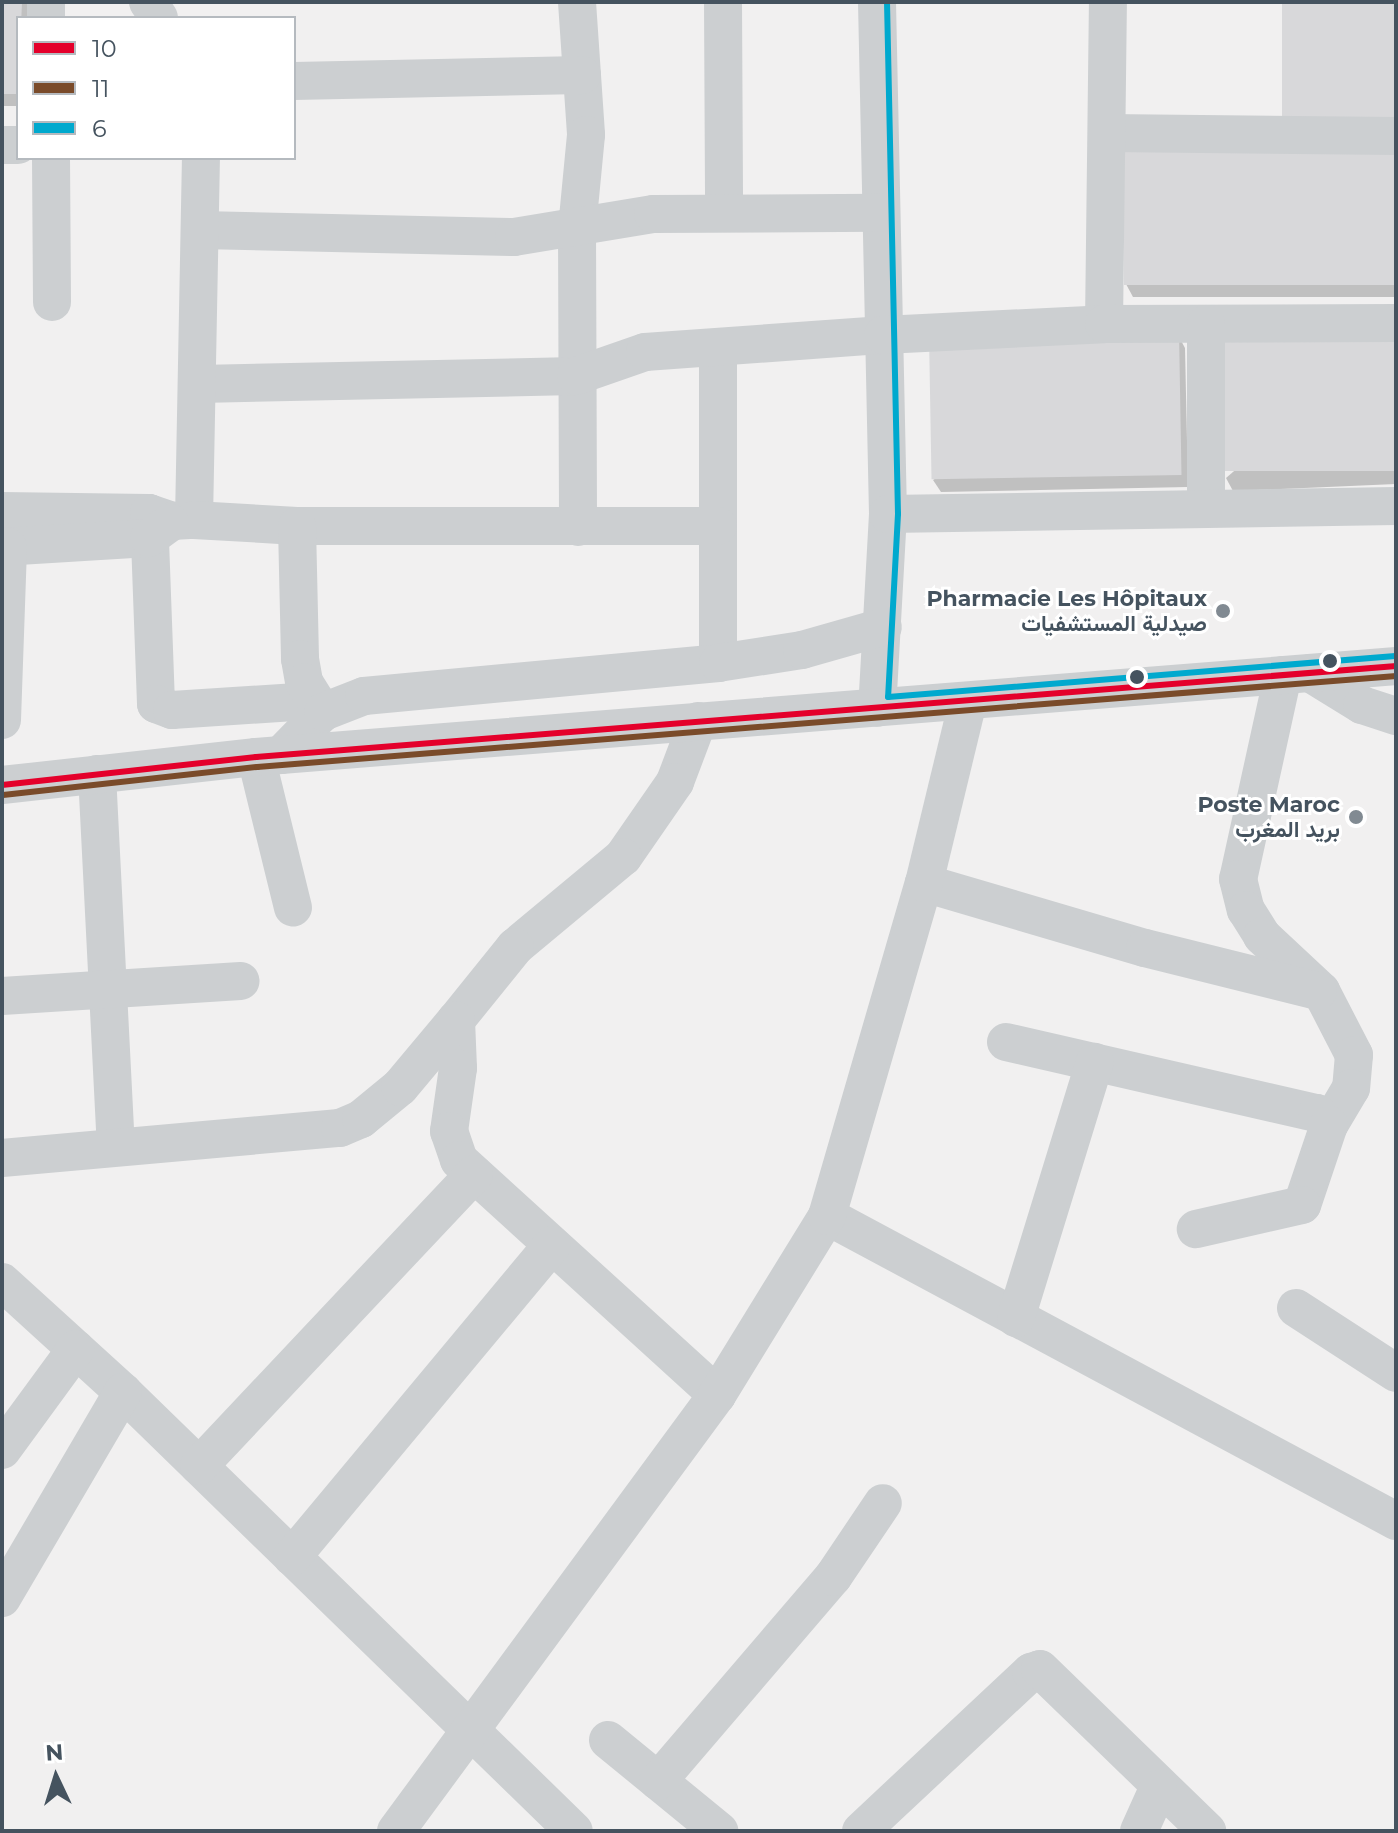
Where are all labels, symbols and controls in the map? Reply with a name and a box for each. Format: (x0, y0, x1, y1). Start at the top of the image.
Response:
legend (16, 16, 296, 160)
text: 10 (92, 34, 117, 63)
text: 11 (92, 74, 109, 103)
text: 6 (92, 114, 107, 143)
place label: Pharmacie Les Hôpitaux صيدلية المستشفيات (926, 585, 1207, 636)
marker: Pharmacie Les Hôpitaux صيدلية المستشفيات (1214, 602, 1232, 620)
unlabelled marker (1322, 653, 1338, 669)
unlabelled marker (1129, 669, 1145, 685)
place label: Poste Maroc بريد المغرب (1197, 791, 1340, 842)
marker: Poste Maroc بريد المغرب (1347, 808, 1365, 826)
north arrow (16, 1737, 96, 1817)
text: N (44, 1738, 64, 1767)

